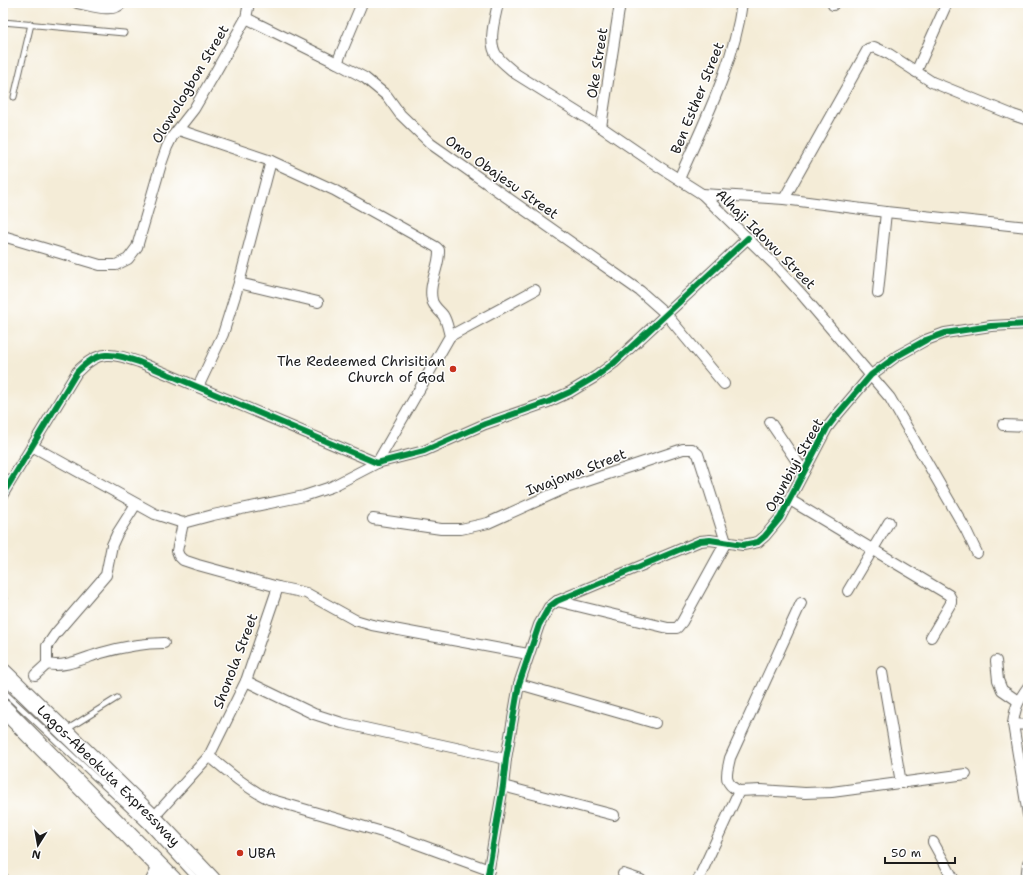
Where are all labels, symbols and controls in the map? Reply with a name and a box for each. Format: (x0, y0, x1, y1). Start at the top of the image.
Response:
street label: Olowologbon Street (147, 21, 233, 147)
street label: Oke Street (583, 26, 611, 100)
street label: Ben Esther Street (666, 39, 728, 157)
street label: Omo Obajesu Street (442, 131, 562, 223)
street label: Alhaji Idowu Street (712, 185, 820, 293)
place label: The Redeemed Chrisitian Church of God (277, 352, 445, 386)
marker: The Redeemed Chrisitian Church of God (448, 364, 458, 374)
street label: Ogunbiyi Street (761, 415, 827, 515)
street label: Iwajowa Street (523, 445, 629, 499)
street label: Shonola Street (209, 611, 261, 711)
street label: Lagos-Abeokuta Expressway (33, 701, 184, 850)
north arrow (18, 825, 58, 865)
scale bar (885, 839, 955, 865)
place label: UBA (248, 844, 276, 862)
text: 50 m (891, 845, 921, 861)
text: N (30, 846, 42, 863)
marker: UBA (235, 848, 245, 858)

